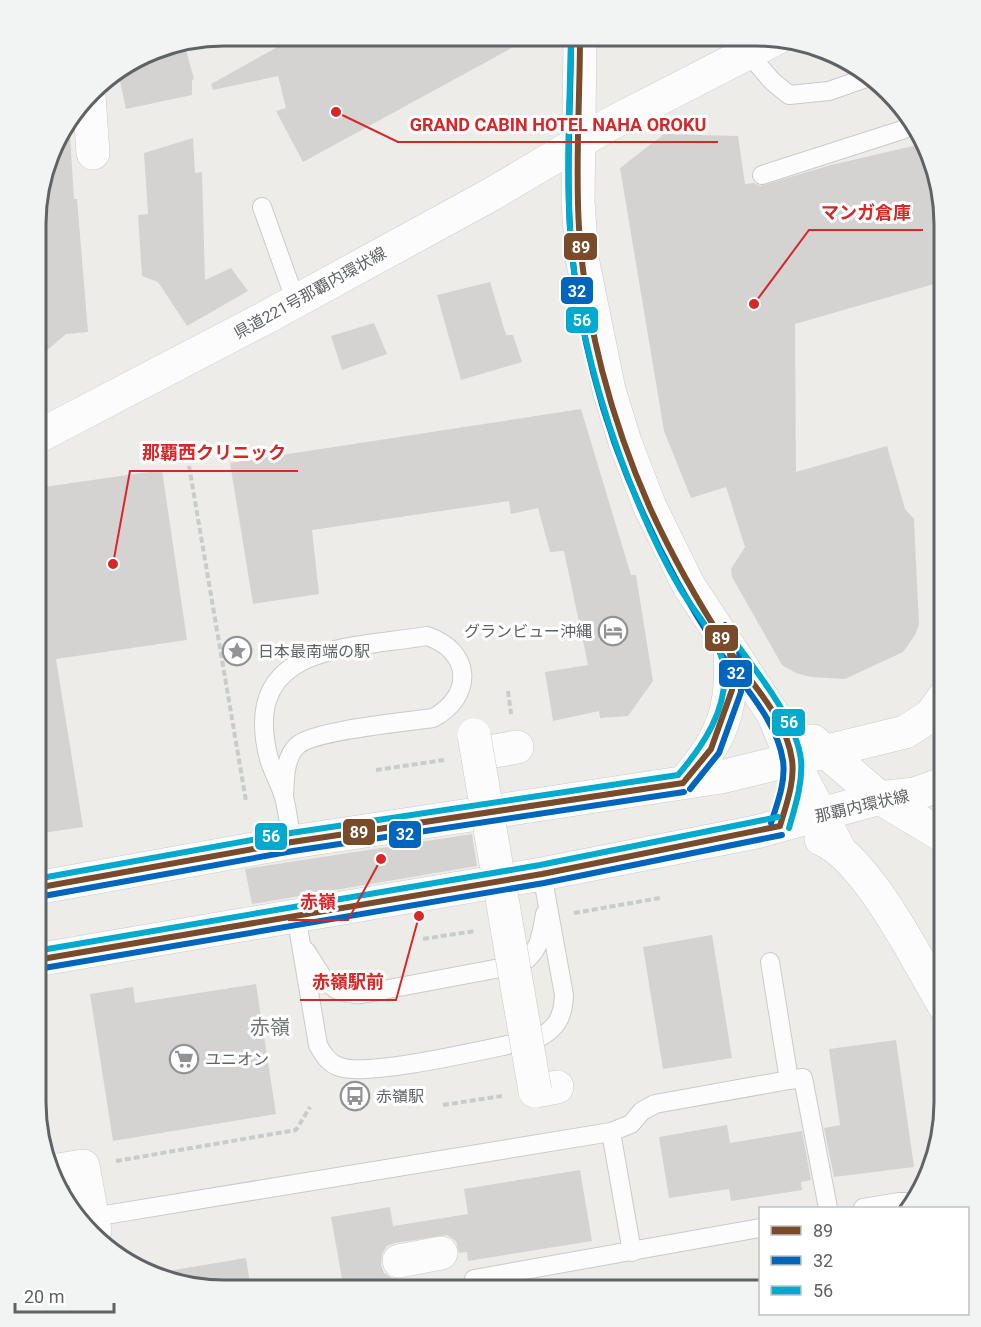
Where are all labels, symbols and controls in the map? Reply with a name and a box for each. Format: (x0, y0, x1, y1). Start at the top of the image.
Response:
callout: GRAND CABIN HOTEL NAHA OROKU (398, 106, 718, 142)
text: GRAND CABIN HOTEL NAHA OROKU (410, 114, 706, 135)
callout: マンガ倉庫 (809, 194, 923, 230)
text: マンガ倉庫 (821, 202, 911, 223)
line badge: 89 (563, 232, 598, 261)
text: 89 (572, 238, 590, 257)
street label: 県道221号那覇内環状線 (231, 243, 389, 343)
line badge: 32 (560, 276, 594, 305)
text: 32 (568, 282, 586, 301)
line badge: 56 (565, 306, 599, 334)
text: 56 (573, 311, 591, 330)
callout: 那覇西クリニック (130, 435, 298, 471)
text: 那覇西クリニック (142, 442, 286, 463)
hotel icon: グランビュー沖縄 (597, 615, 629, 647)
place label: グランビュー沖縄 (464, 622, 592, 641)
line badge: 89 (704, 624, 739, 652)
text: 89 (712, 629, 730, 648)
place icon: 日本最南端の駅 (221, 635, 253, 667)
place label: 日本最南端の駅 (258, 642, 370, 661)
line badge: 32 (718, 659, 753, 688)
text: 32 (727, 664, 745, 683)
line badge: 56 (771, 708, 806, 737)
text: 56 (780, 713, 798, 732)
street label: 那覇内環状線 (813, 786, 911, 826)
line badge: 89 (342, 818, 376, 846)
line badge: 32 (388, 820, 422, 849)
line badge: 56 (254, 822, 288, 851)
text: 89 (350, 823, 368, 842)
text: 32 (396, 825, 414, 844)
text: 56 (262, 827, 280, 846)
callout: 赤嶺 (288, 884, 348, 920)
text: 赤嶺 (300, 891, 336, 912)
callout: 赤嶺駅前 (300, 964, 396, 1000)
text: 赤嶺駅前 (312, 971, 384, 992)
district label: 赤嶺 (250, 1015, 290, 1039)
supermarket icon: ユニオン (168, 1043, 200, 1075)
place label: ユニオン (205, 1050, 269, 1069)
bus stop icon: 赤嶺駅 (339, 1080, 371, 1112)
place label: 赤嶺駅 (376, 1087, 424, 1106)
legend (759, 1207, 969, 1315)
text: 89 (813, 1220, 833, 1241)
text: 32 (813, 1250, 833, 1271)
scale bar (15, 1276, 114, 1314)
text: 56 (813, 1280, 833, 1301)
text: 20 m (24, 1286, 64, 1307)

